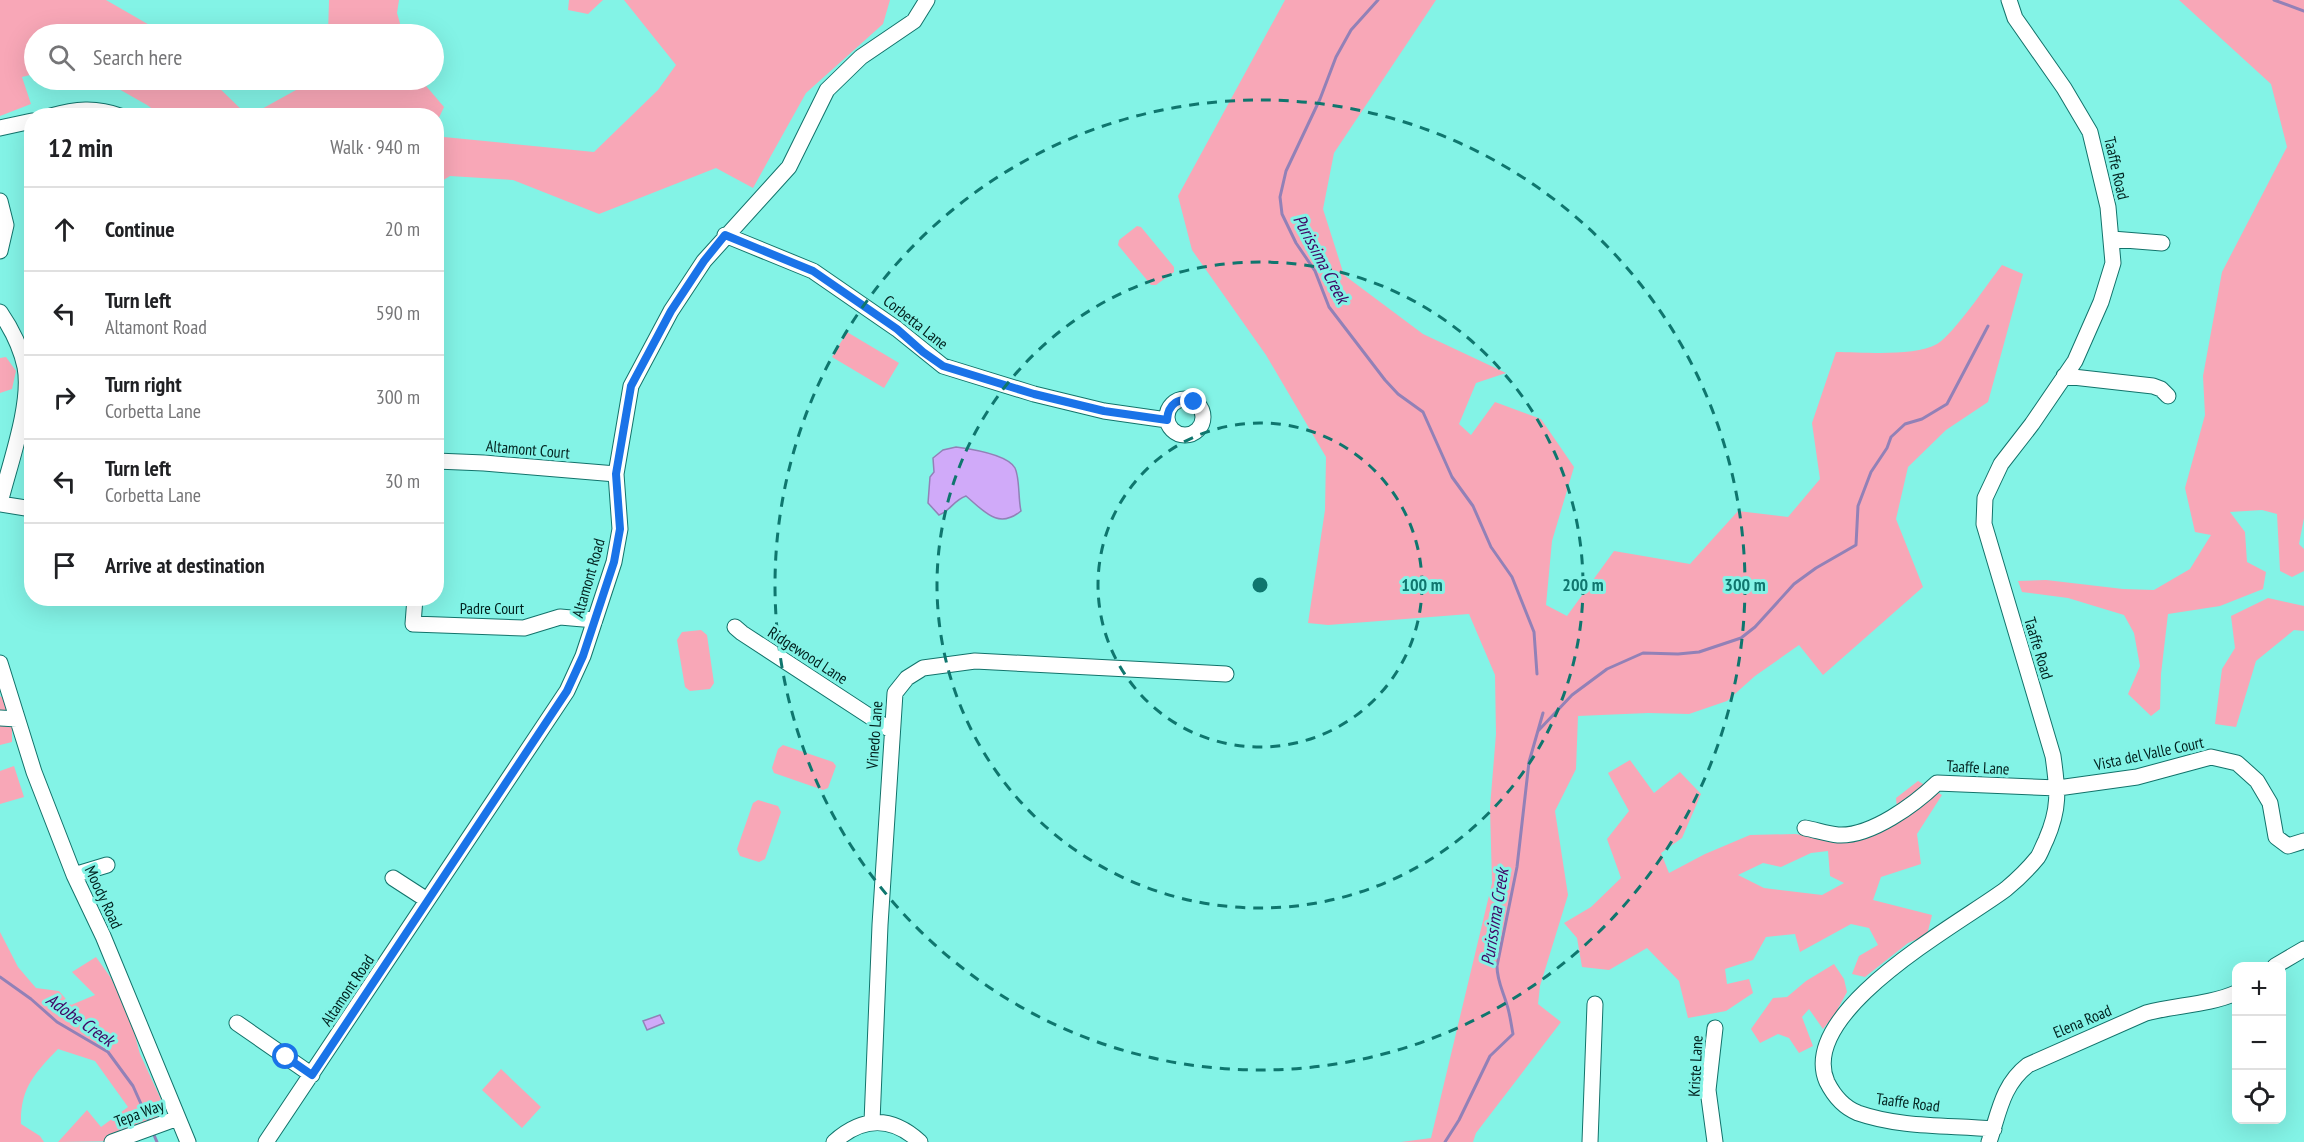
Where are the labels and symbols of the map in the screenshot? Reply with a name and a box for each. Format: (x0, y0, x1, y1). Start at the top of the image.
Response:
street label: Taaffe Road (2100, 135, 2134, 201)
water label: Purissima Creek (1288, 210, 1355, 309)
street label: Corbetta Lane (880, 290, 952, 354)
route end (1180, 388, 1206, 414)
street label: Altamont Court (485, 435, 571, 463)
street label: Altamont Road (567, 536, 609, 620)
text: 100 m (1401, 573, 1443, 596)
text: 200 m (1562, 573, 1604, 596)
text: 300 m (1724, 573, 1766, 596)
centre of rings (1250, 575, 1270, 595)
street label: Padre Court (460, 598, 525, 618)
street label: Taaffe Road (2020, 614, 2058, 682)
street label: Ridgewood Lane (764, 622, 852, 688)
street label: Vinedo Lane (862, 700, 886, 771)
street label: Vista del Valle Court (2092, 732, 2206, 775)
street label: Taaffe Lane (1946, 755, 2010, 779)
street label: Moody Road (81, 862, 127, 932)
water label: Purissima Creek (1476, 865, 1514, 967)
street label: Altamont Road (316, 951, 378, 1029)
water label: Adobe Creek (42, 988, 120, 1052)
street label: Elena Road (2050, 1000, 2114, 1042)
street label: Kriste Lane (1683, 1035, 1707, 1097)
route start (272, 1043, 298, 1069)
street label: Taaffe Road (1875, 1088, 1941, 1116)
street label: Tepa Way (112, 1095, 166, 1131)

